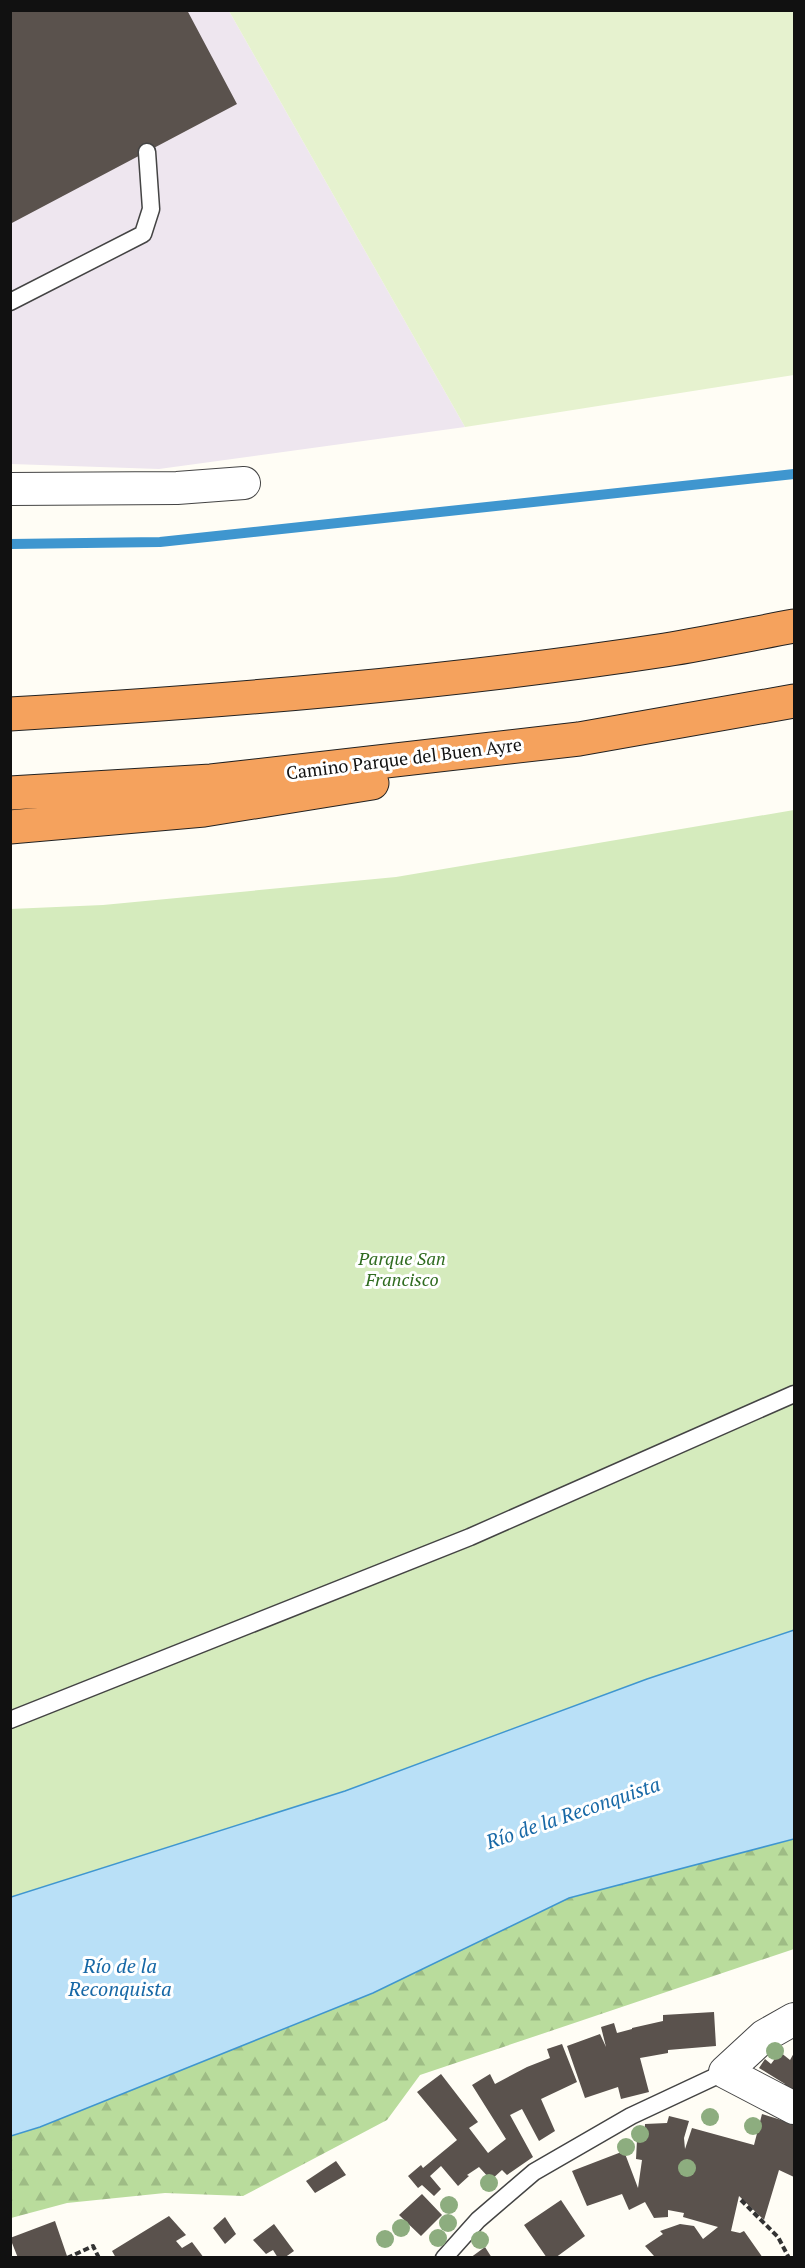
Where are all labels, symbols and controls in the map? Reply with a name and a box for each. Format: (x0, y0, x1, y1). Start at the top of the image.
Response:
street label: Camino Parque del Buen Ayre (285, 732, 523, 784)
park label: Parque San Francisco (357, 1246, 446, 1291)
water label: Río de la Reconquista (481, 1770, 663, 1855)
water label: Río de la Reconquista (67, 1952, 172, 2002)

